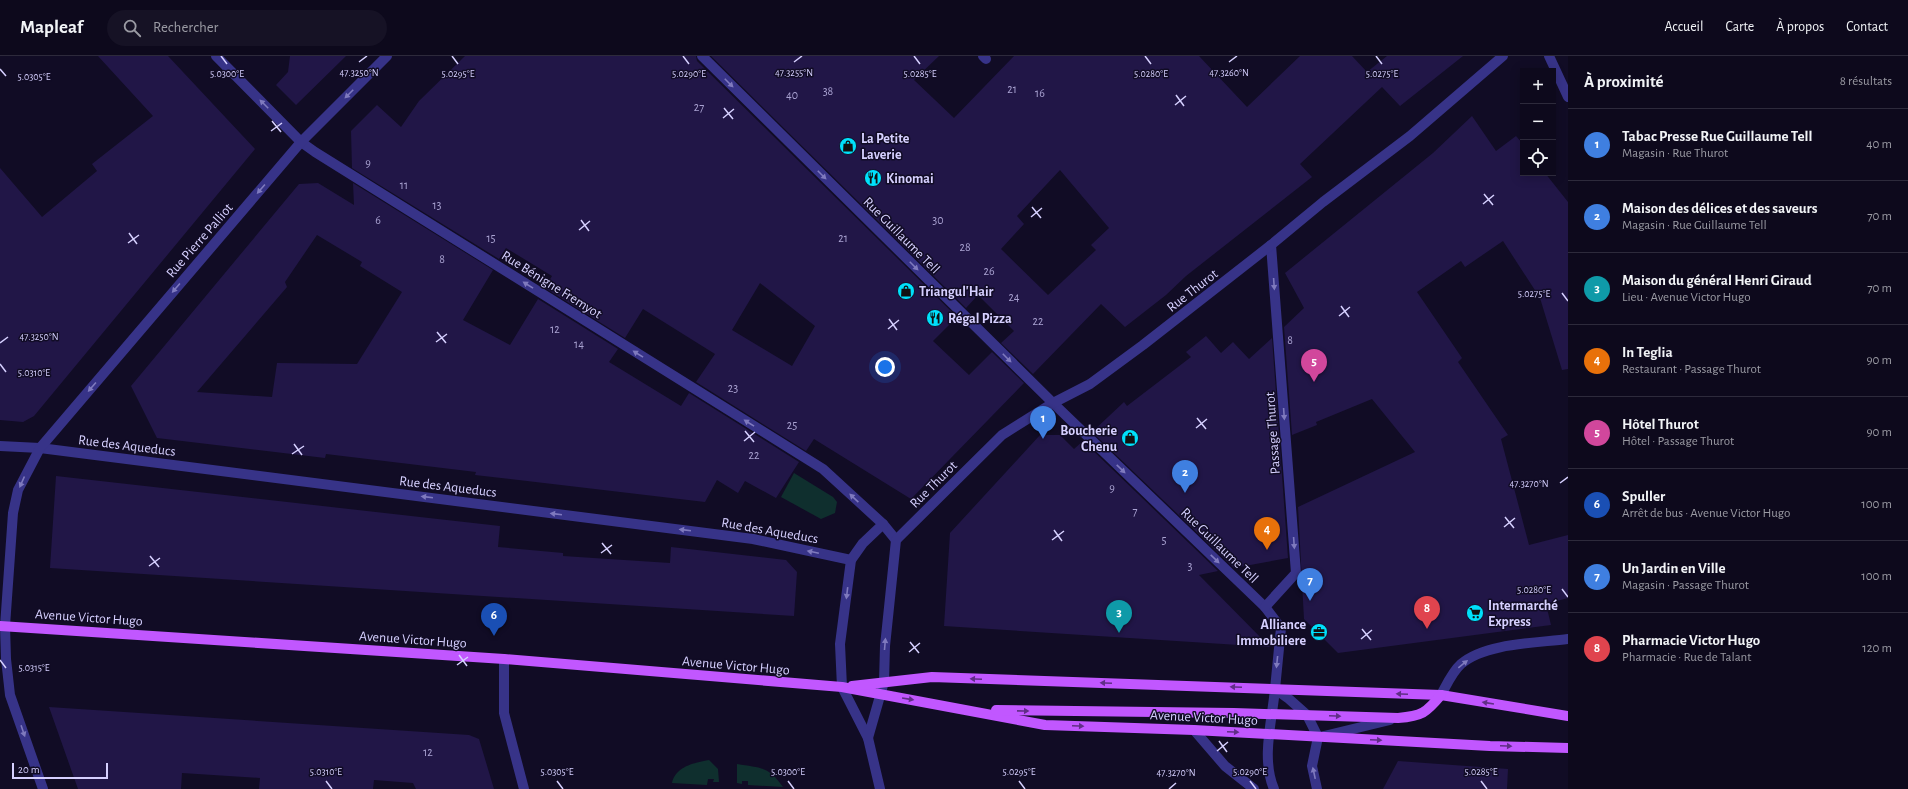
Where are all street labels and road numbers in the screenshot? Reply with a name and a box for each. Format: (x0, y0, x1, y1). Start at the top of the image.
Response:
street label: Rue Guillaume Tell (860, 195, 942, 277)
street label: Rue Pierre Palliot (164, 200, 236, 280)
street label: Rue Bénigne Fremyot (499, 248, 604, 322)
street label: Rue Thurot (1165, 266, 1221, 315)
street label: Passage Thurot (1263, 391, 1283, 475)
street label: Rue des Aqueducs (77, 433, 176, 459)
street label: Rue Thurot (907, 458, 960, 511)
street label: Rue des Aqueducs (398, 474, 497, 500)
street label: Rue Guillaume Tell (1178, 505, 1261, 586)
street label: Rue des Aqueducs (720, 516, 819, 546)
street label: Avenue Victor Hugo (35, 607, 143, 629)
street label: Avenue Victor Hugo (359, 629, 467, 651)
street label: Avenue Victor Hugo (682, 654, 790, 678)
street label: Avenue Victor Hugo (1150, 708, 1258, 728)

